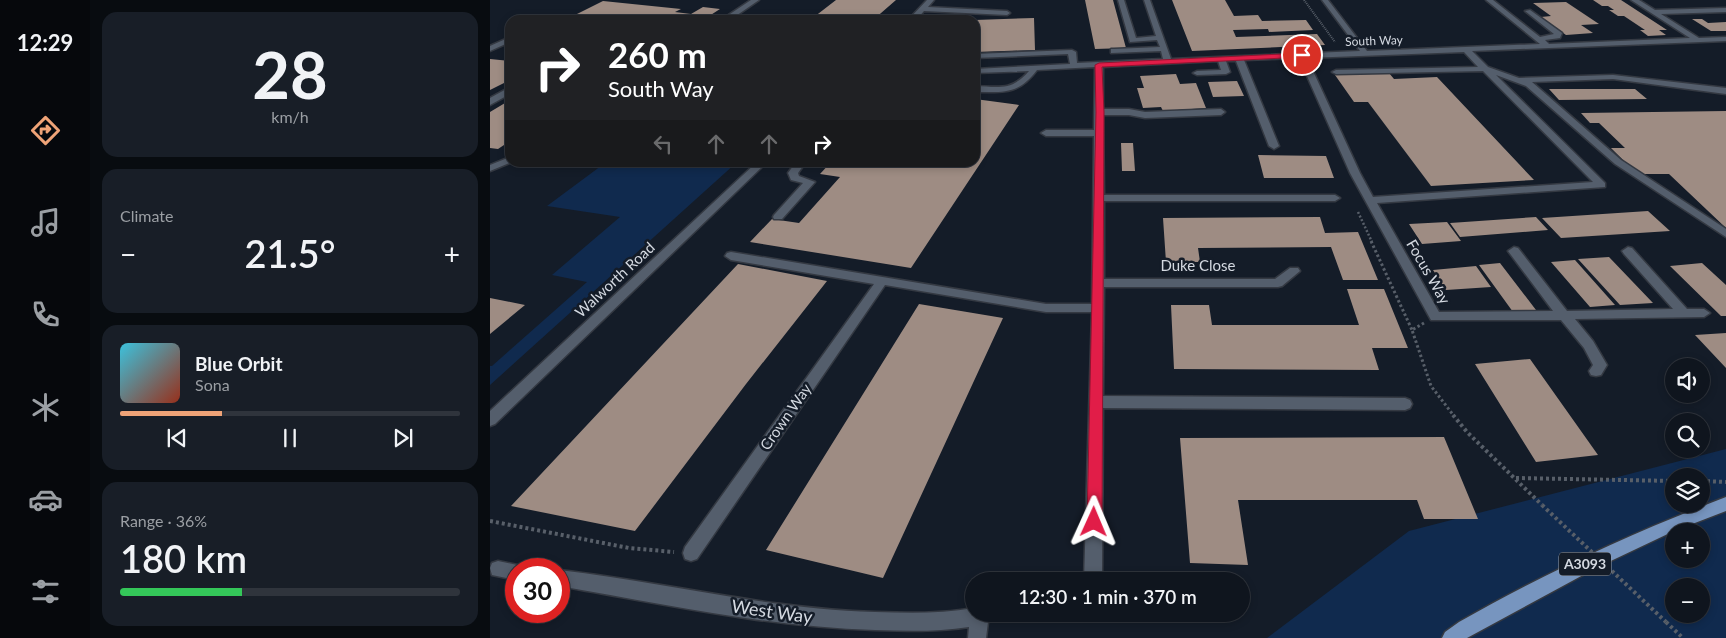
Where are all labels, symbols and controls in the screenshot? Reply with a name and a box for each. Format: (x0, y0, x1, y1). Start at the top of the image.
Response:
text: 12:29 (17, 29, 73, 56)
street label: South Way (1345, 32, 1404, 49)
text: 260 m (608, 33, 707, 75)
pin (1281, 34, 1323, 76)
text: 28 (252, 35, 328, 113)
icon: right (525, 35, 590, 100)
icon: arrive (1288, 41, 1316, 69)
text: South Way (608, 75, 714, 102)
text: km/h (271, 107, 309, 126)
icon: directions (28, 113, 63, 148)
icon: left (649, 130, 677, 158)
icon: ahead (702, 130, 730, 158)
icon: ahead (755, 130, 783, 158)
icon: right (808, 130, 836, 158)
icon: music (28, 205, 63, 240)
text: Climate (120, 206, 173, 225)
text: 21.5° (245, 230, 335, 276)
street label: Focus Way (1403, 236, 1455, 307)
text: − (120, 237, 136, 271)
text: + (444, 237, 460, 271)
street label: Walworth Road (571, 238, 658, 321)
street label: Duke Close (1160, 256, 1236, 274)
icon: phone (28, 297, 63, 332)
text: Blue Orbit (195, 352, 283, 375)
map controls (1665, 358, 1710, 623)
button: sound (1665, 358, 1710, 403)
text: Sona (195, 375, 230, 394)
street label: Crown Way (756, 380, 815, 453)
icon: climate (28, 390, 63, 425)
button: search (1665, 413, 1710, 458)
icon: previous (163, 424, 191, 452)
icon: pause (276, 424, 304, 452)
icon: next (389, 424, 417, 452)
button: layers (1665, 468, 1710, 513)
icon: car (28, 482, 63, 517)
position arrow (1067, 495, 1119, 547)
text: Range · 36% (120, 511, 207, 530)
button: + (1665, 523, 1710, 568)
text: 180 km (120, 535, 247, 581)
road number: A3093 (1559, 552, 1611, 576)
speed limit sign: 30 (505, 558, 570, 623)
icon: filters (28, 574, 63, 609)
button: − (1665, 578, 1710, 623)
text: 12:30 · 1 min · 370 m (1018, 585, 1197, 608)
street label: West Way (730, 594, 815, 628)

